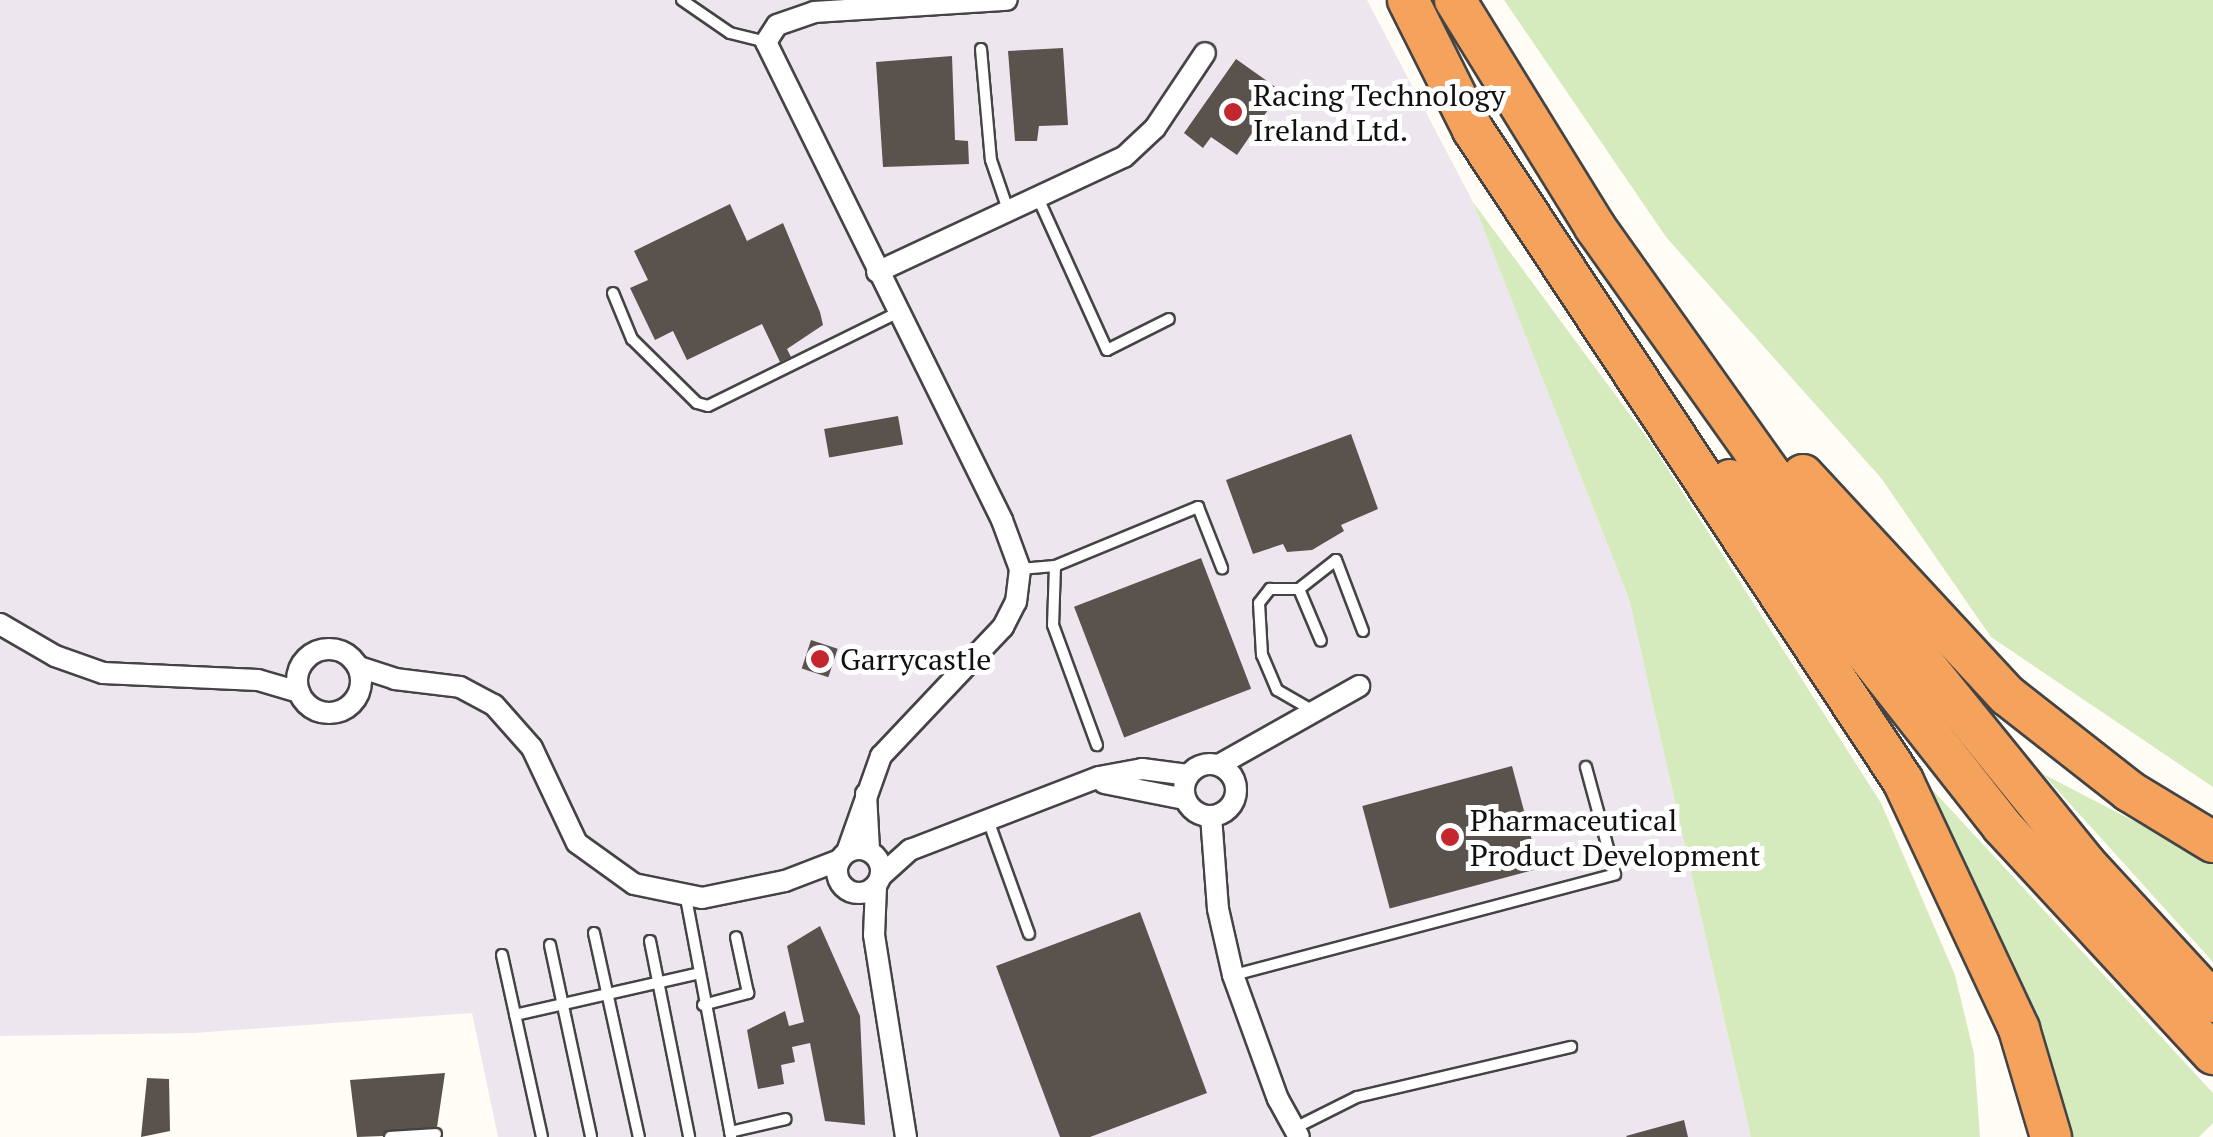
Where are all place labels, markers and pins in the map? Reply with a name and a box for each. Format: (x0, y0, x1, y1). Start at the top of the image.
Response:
place label: Racing Technology Ireland Ltd. (1253, 77, 1505, 148)
marker: Racing Technology Ireland Ltd. (1222, 101, 1244, 123)
place label: Garrycastle (840, 641, 991, 677)
marker: Garrycastle (809, 648, 831, 670)
place label: Pharmaceutical Product Development (1470, 802, 1760, 872)
marker: Pharmaceutical Product Development (1439, 826, 1461, 848)

